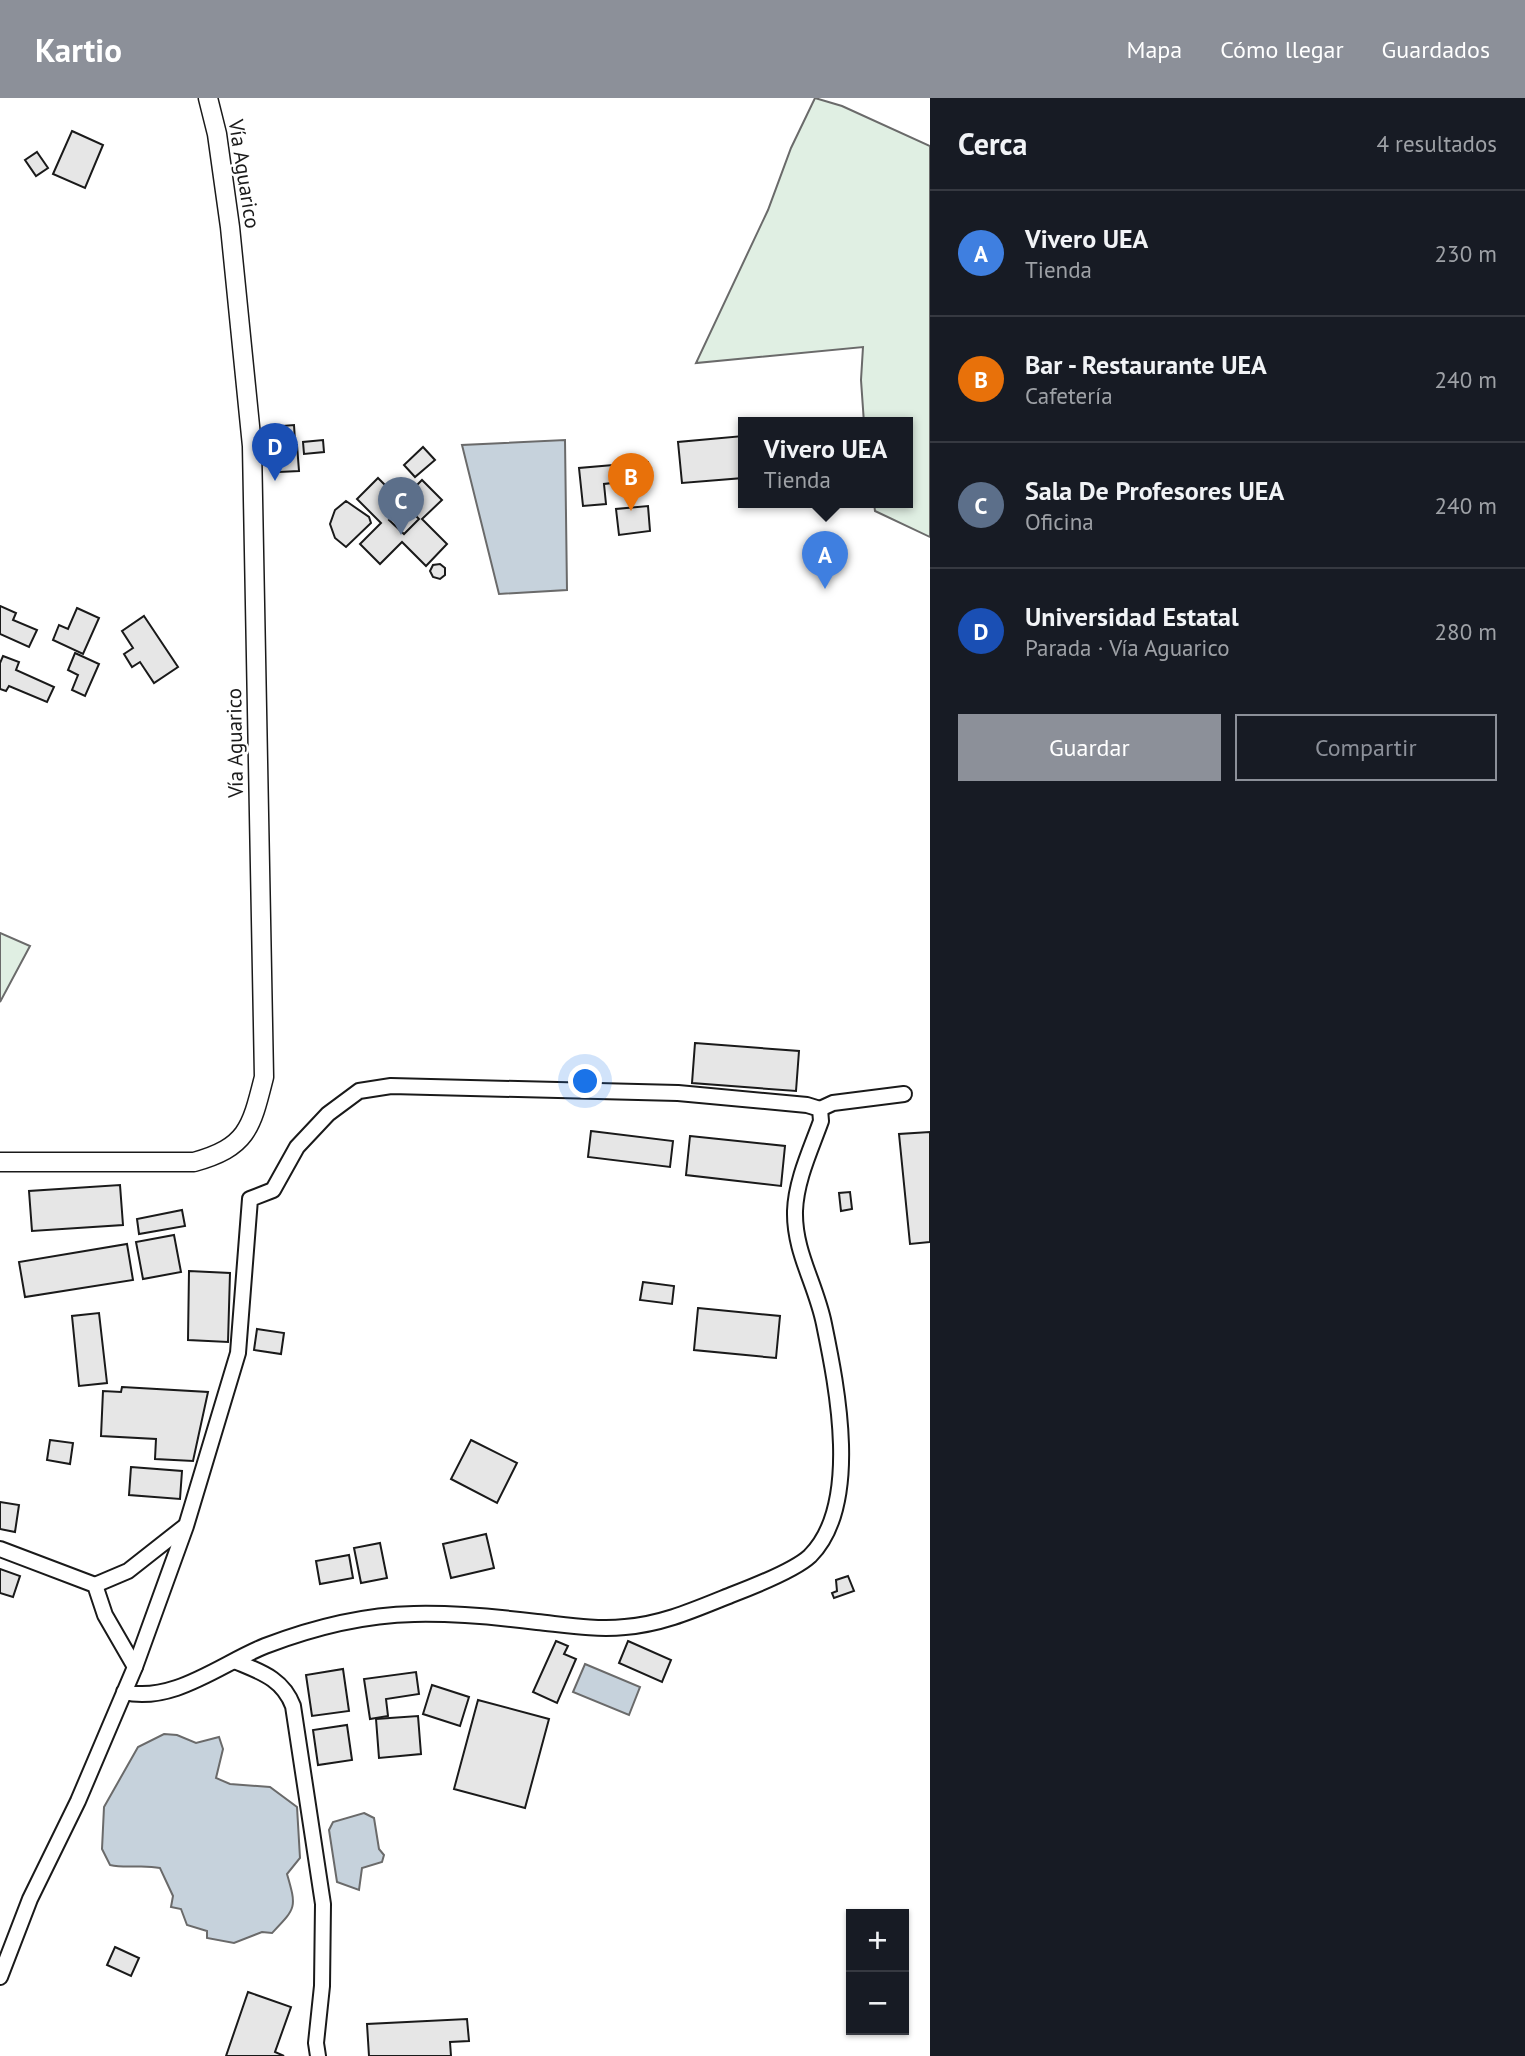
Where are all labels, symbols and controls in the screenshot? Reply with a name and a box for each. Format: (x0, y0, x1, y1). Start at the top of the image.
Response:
text: Kartio (35, 28, 122, 71)
text: Mapa (1126, 34, 1182, 65)
text: Cómo llegar (1220, 34, 1344, 65)
text: Guardados (1382, 34, 1490, 65)
street label: Vía Aguarico (222, 117, 266, 230)
text: Cerca (958, 124, 1027, 163)
text: 4 resultados (1376, 129, 1497, 158)
text: Vivero UEA (1025, 222, 1148, 255)
text: A (974, 239, 988, 268)
text: 230 m (1435, 239, 1497, 268)
text: Tienda (1025, 255, 1092, 284)
text: Bar - Restaurante UEA (1025, 348, 1267, 381)
text: B (974, 365, 988, 394)
text: 240 m (1435, 365, 1497, 394)
text: Cafetería (1025, 381, 1113, 410)
popup (738, 417, 913, 508)
pin: D (252, 423, 298, 481)
text: Vivero UEA (764, 432, 887, 465)
pin: B (608, 453, 654, 511)
text: Tienda (764, 465, 831, 494)
text: Sala De Profesores UEA (1025, 474, 1284, 507)
pin: C (378, 477, 424, 535)
text: C (975, 491, 987, 520)
text: 240 m (1435, 491, 1497, 520)
text: Oficina (1025, 507, 1094, 536)
pin: A (802, 531, 848, 589)
text: Universidad Estatal (1025, 600, 1239, 633)
text: D (974, 617, 988, 646)
text: 280 m (1435, 617, 1497, 646)
text: Parada · Vía Aguarico (1025, 633, 1230, 662)
street label: Vía Aguarico (220, 688, 249, 799)
button: Guardar (958, 714, 1221, 781)
button: Compartir (1235, 714, 1497, 781)
your location (568, 1064, 602, 1098)
map controls (846, 1909, 909, 2035)
button: + (846, 1909, 909, 1972)
button: − (846, 1972, 909, 2035)

